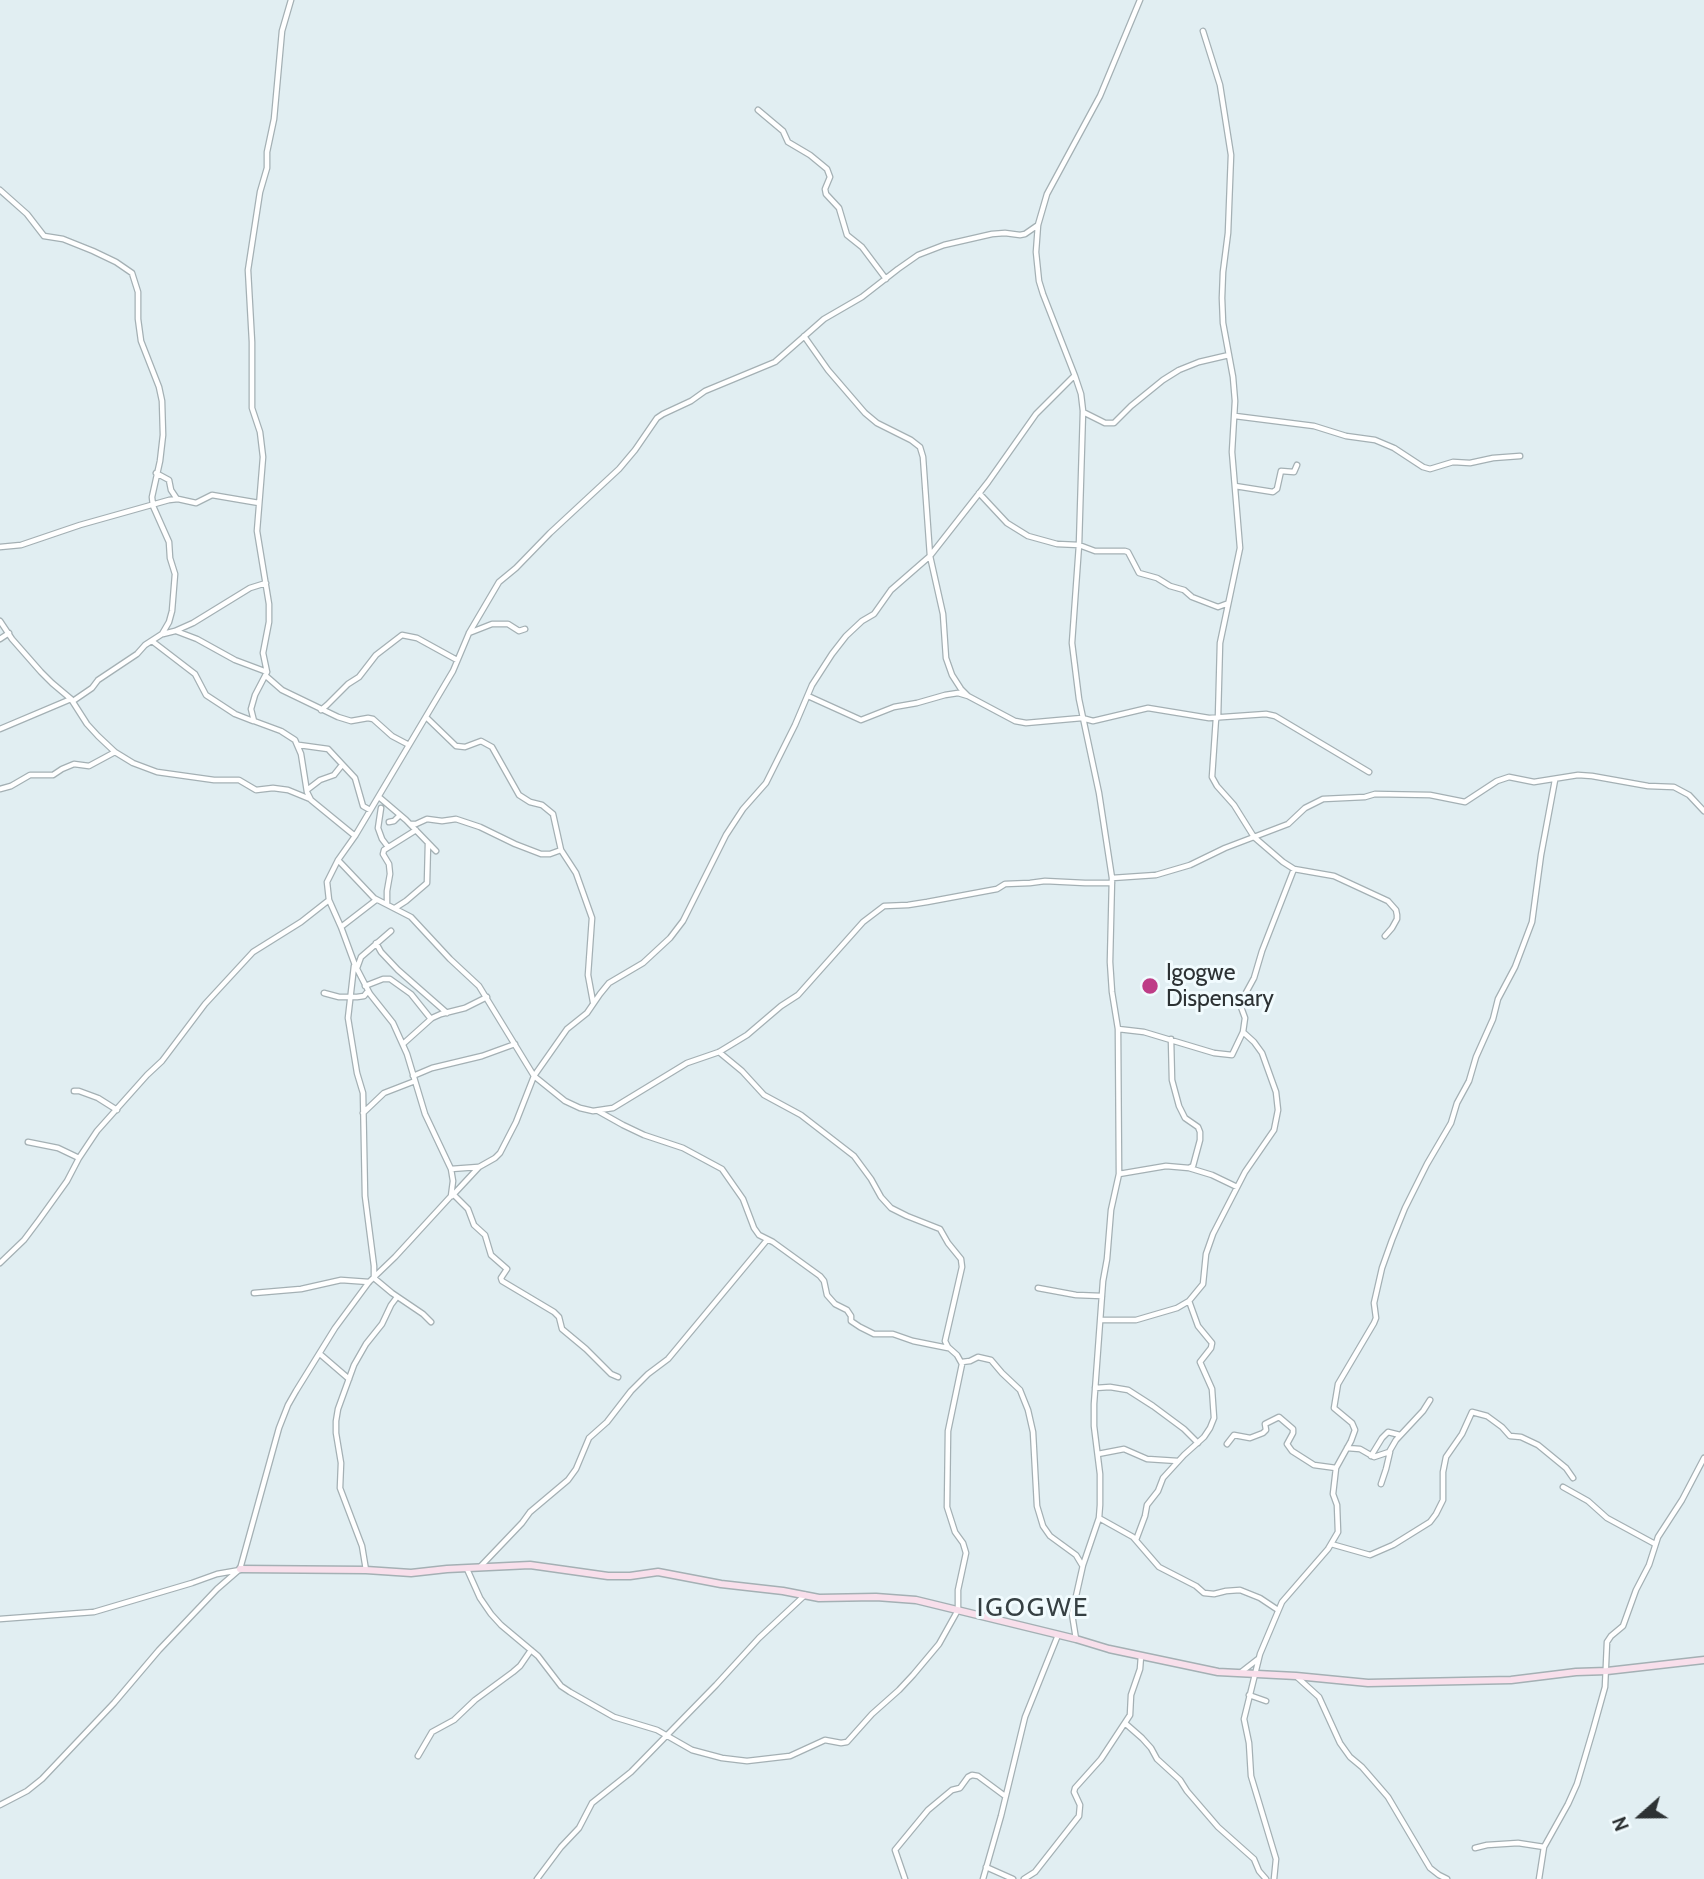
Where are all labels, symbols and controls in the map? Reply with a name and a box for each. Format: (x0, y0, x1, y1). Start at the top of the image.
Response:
place label: Igogwe Dispensary (1166, 959, 1274, 1013)
marker: Igogwe Dispensary (1140, 976, 1160, 996)
district label: IGOGWE (977, 1592, 1089, 1624)
north arrow (1606, 1781, 1676, 1851)
text: N (1608, 1813, 1634, 1834)

